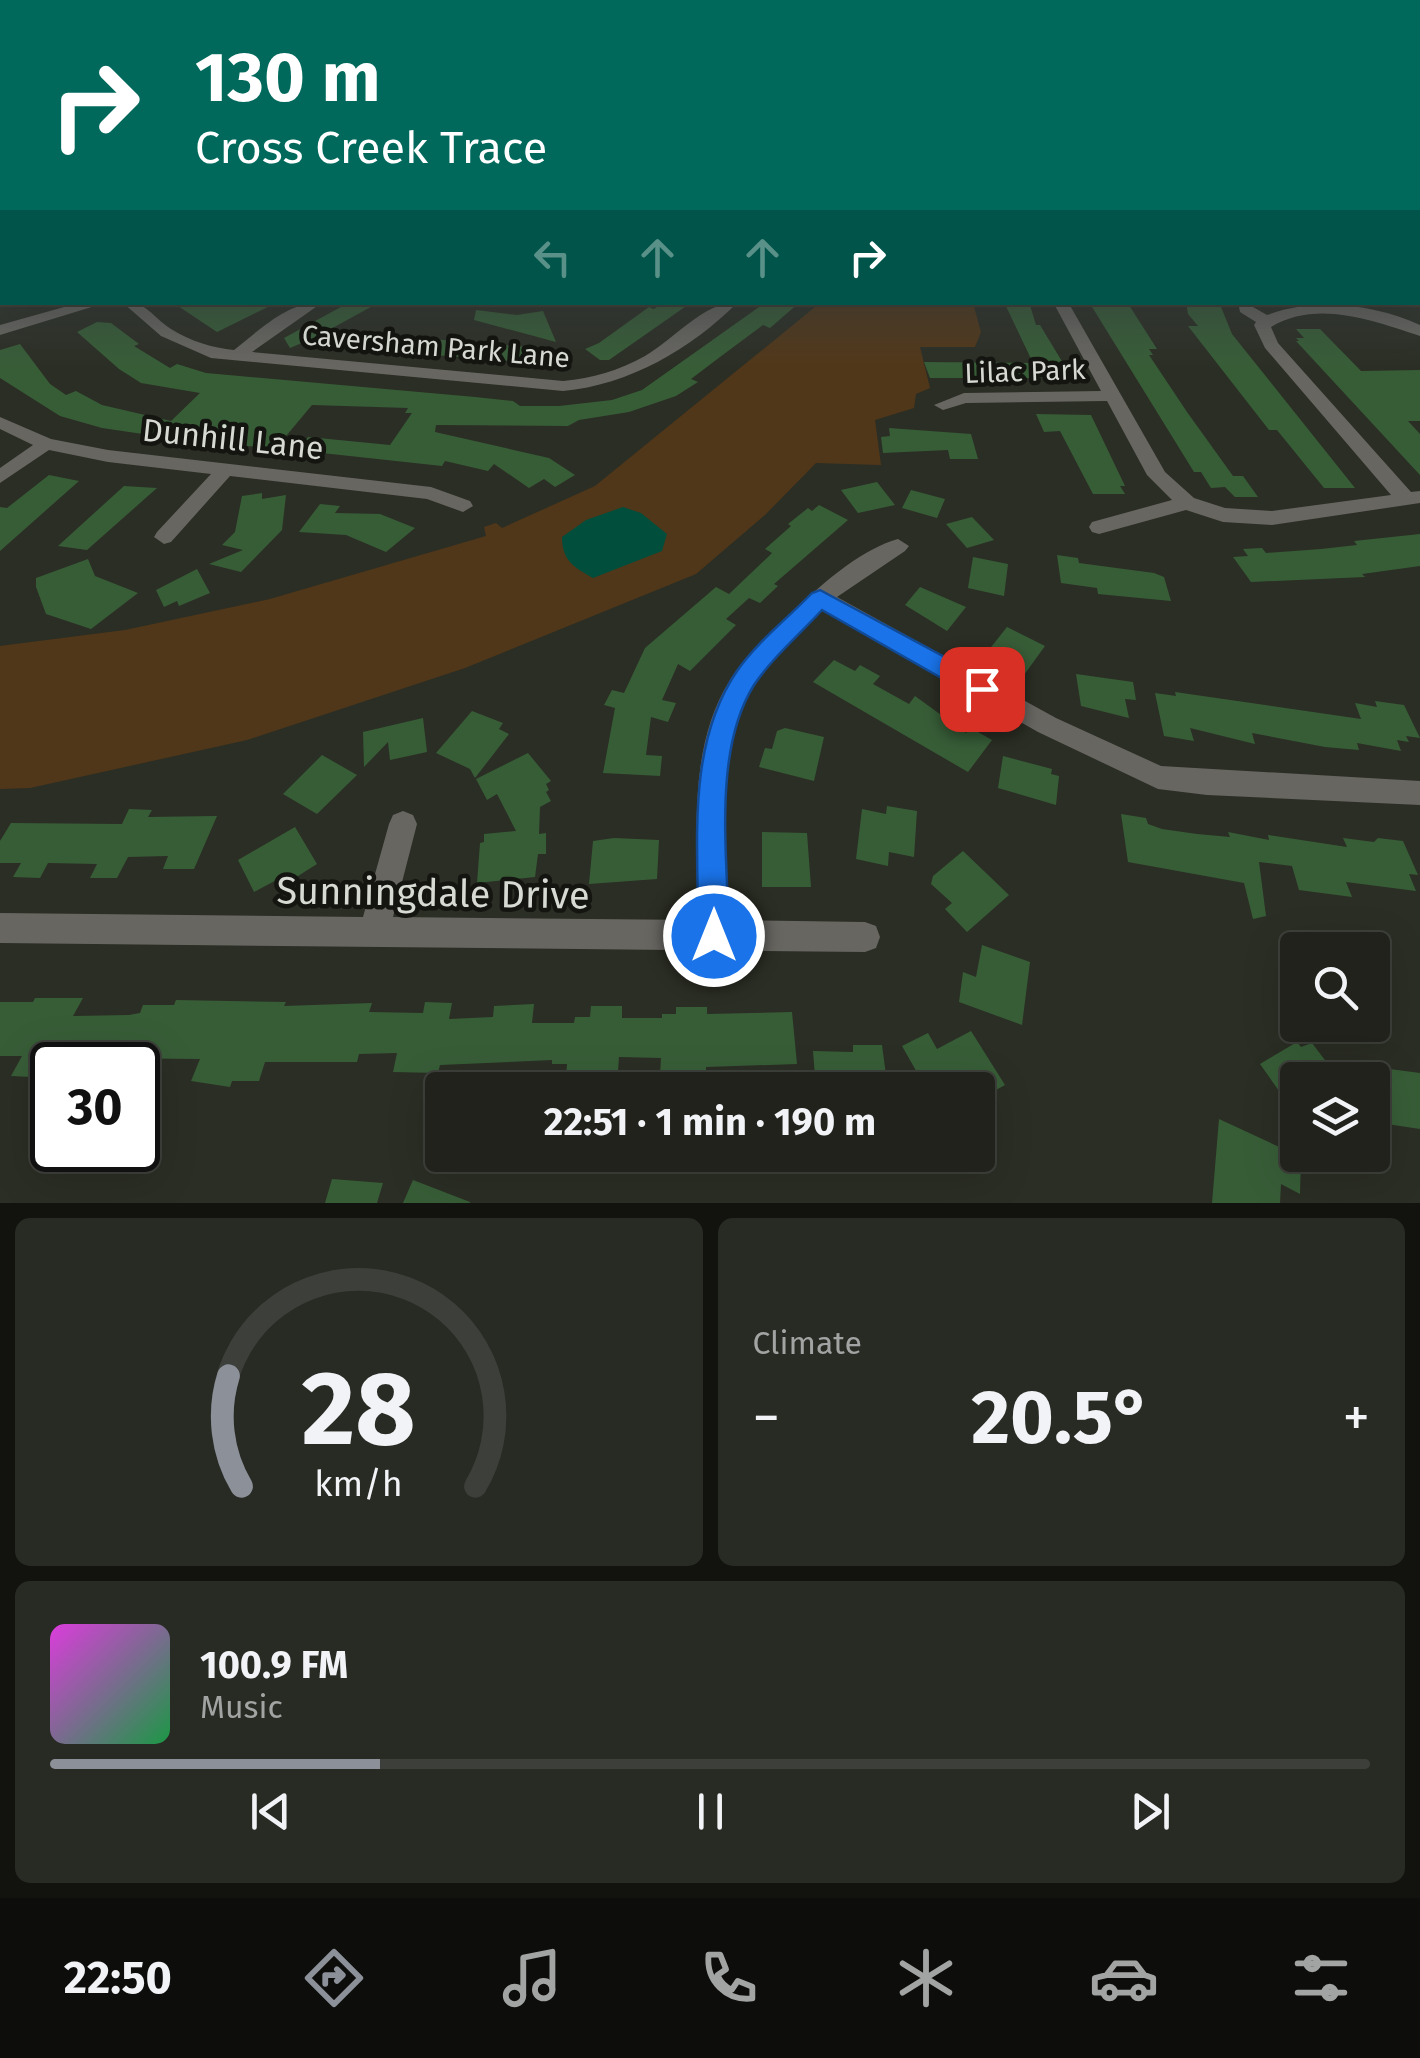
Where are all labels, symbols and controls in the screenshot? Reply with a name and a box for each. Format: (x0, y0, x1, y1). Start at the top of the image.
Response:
text: 130 m (195, 36, 381, 120)
icon: right (30, 40, 160, 170)
text: Cross Creek Trace (195, 121, 547, 175)
icon: left (525, 230, 580, 285)
icon: ahead (630, 230, 685, 285)
icon: ahead (735, 230, 790, 285)
icon: right (840, 230, 895, 285)
street label: Caversham Park Lane (301, 318, 571, 375)
street label: Lilac Park (964, 353, 1087, 390)
street label: Dunhill Lane (140, 411, 326, 467)
pin (940, 647, 1025, 732)
icon: arrive (955, 662, 1010, 717)
street label: Sunningdale Drive (276, 867, 590, 919)
position arrow (662, 884, 766, 988)
map controls (1280, 932, 1390, 1172)
button: search (1280, 932, 1390, 1042)
speed limit sign: 30 (30, 1042, 160, 1172)
button: layers (1280, 1062, 1390, 1172)
text: 22:51 · 1 min · 190 m (544, 1099, 876, 1145)
text: Climate (753, 1324, 862, 1362)
text: 28 (302, 1347, 416, 1472)
text: 20.5° (971, 1373, 1151, 1463)
text: − (753, 1385, 780, 1451)
text: + (1343, 1385, 1370, 1451)
text: km/h (315, 1463, 403, 1505)
text: 100.9 FM (200, 1642, 348, 1688)
text: Music (200, 1688, 283, 1726)
icon: previous (243, 1784, 298, 1839)
icon: pause (683, 1784, 738, 1839)
icon: next (1123, 1784, 1178, 1839)
icon: directions (299, 1943, 369, 2013)
icon: music (497, 1943, 567, 2013)
icon: phone (694, 1943, 764, 2013)
icon: climate (891, 1943, 961, 2013)
icon: car (1089, 1943, 1159, 2013)
icon: filters (1286, 1943, 1356, 2013)
text: 22:50 (64, 1951, 172, 2005)

